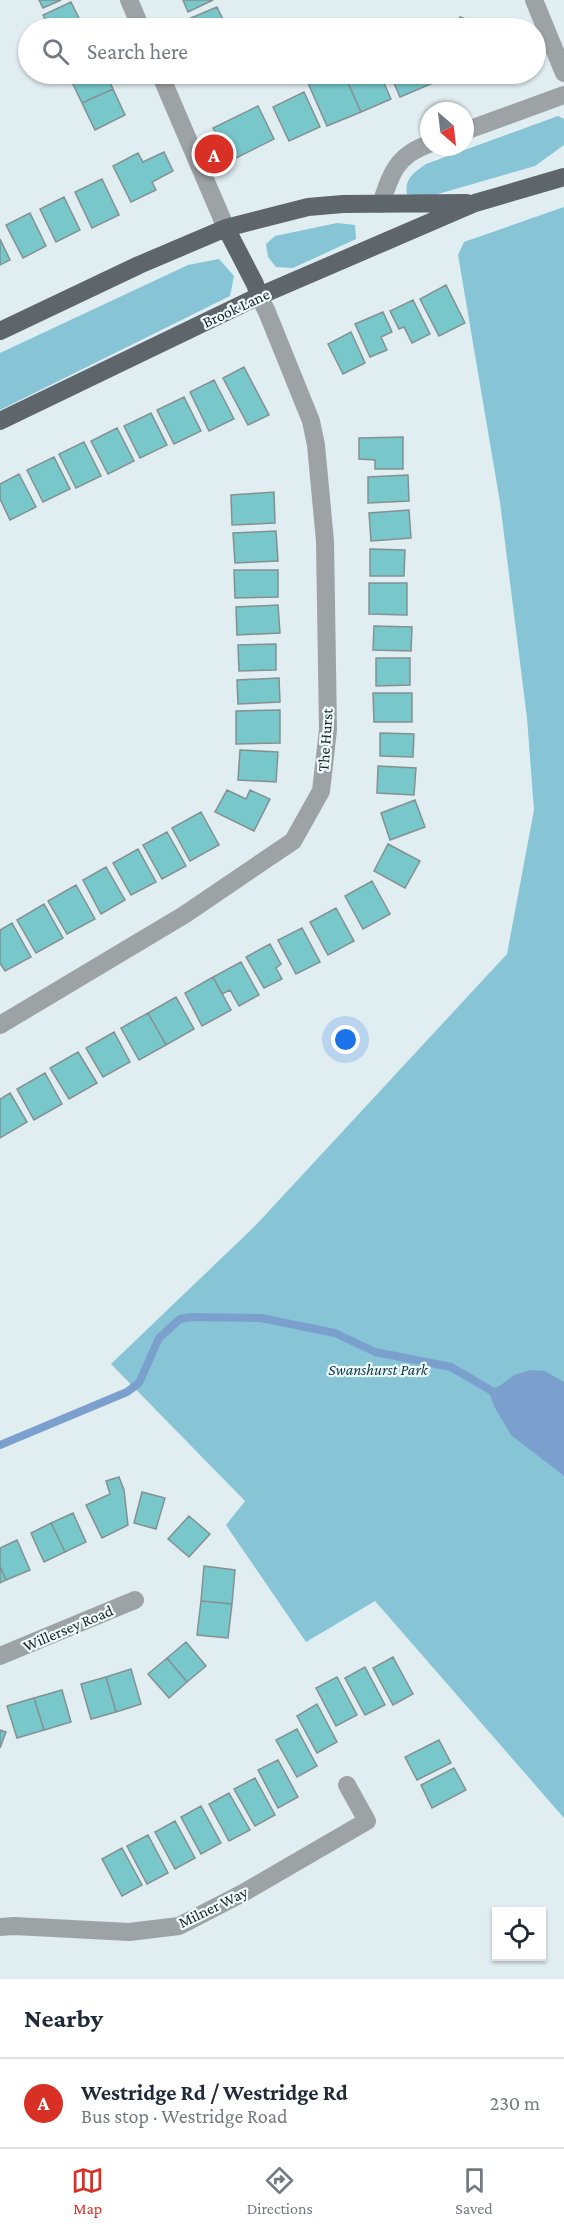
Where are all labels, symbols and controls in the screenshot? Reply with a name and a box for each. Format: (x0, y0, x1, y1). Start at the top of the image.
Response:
search box (18, 18, 546, 84)
icon: search (39, 35, 72, 68)
text: Search here (87, 39, 188, 64)
north arrow (420, 102, 474, 156)
pin: A (194, 132, 234, 176)
street label: Brook Lane (200, 285, 272, 331)
street label: The Hurst (314, 707, 336, 772)
your location (331, 1025, 360, 1054)
park label: Swanshurst Park (328, 1361, 429, 1378)
street label: Willersey Road (21, 1601, 116, 1655)
street label: Milner Way (176, 1883, 251, 1932)
map controls (492, 1907, 546, 1961)
button: locate (492, 1907, 546, 1961)
text: Nearby (24, 2004, 103, 2033)
text: Westridge Rd / Westridge Rd (81, 2080, 348, 2105)
text: A (38, 2092, 49, 2114)
text: 230 m (490, 2092, 540, 2114)
text: Bus stop · Westridge Road (81, 2105, 288, 2127)
tab: Map (71, 2164, 104, 2217)
tab: Directions (247, 2164, 313, 2217)
tab: Saved (455, 2164, 493, 2217)

